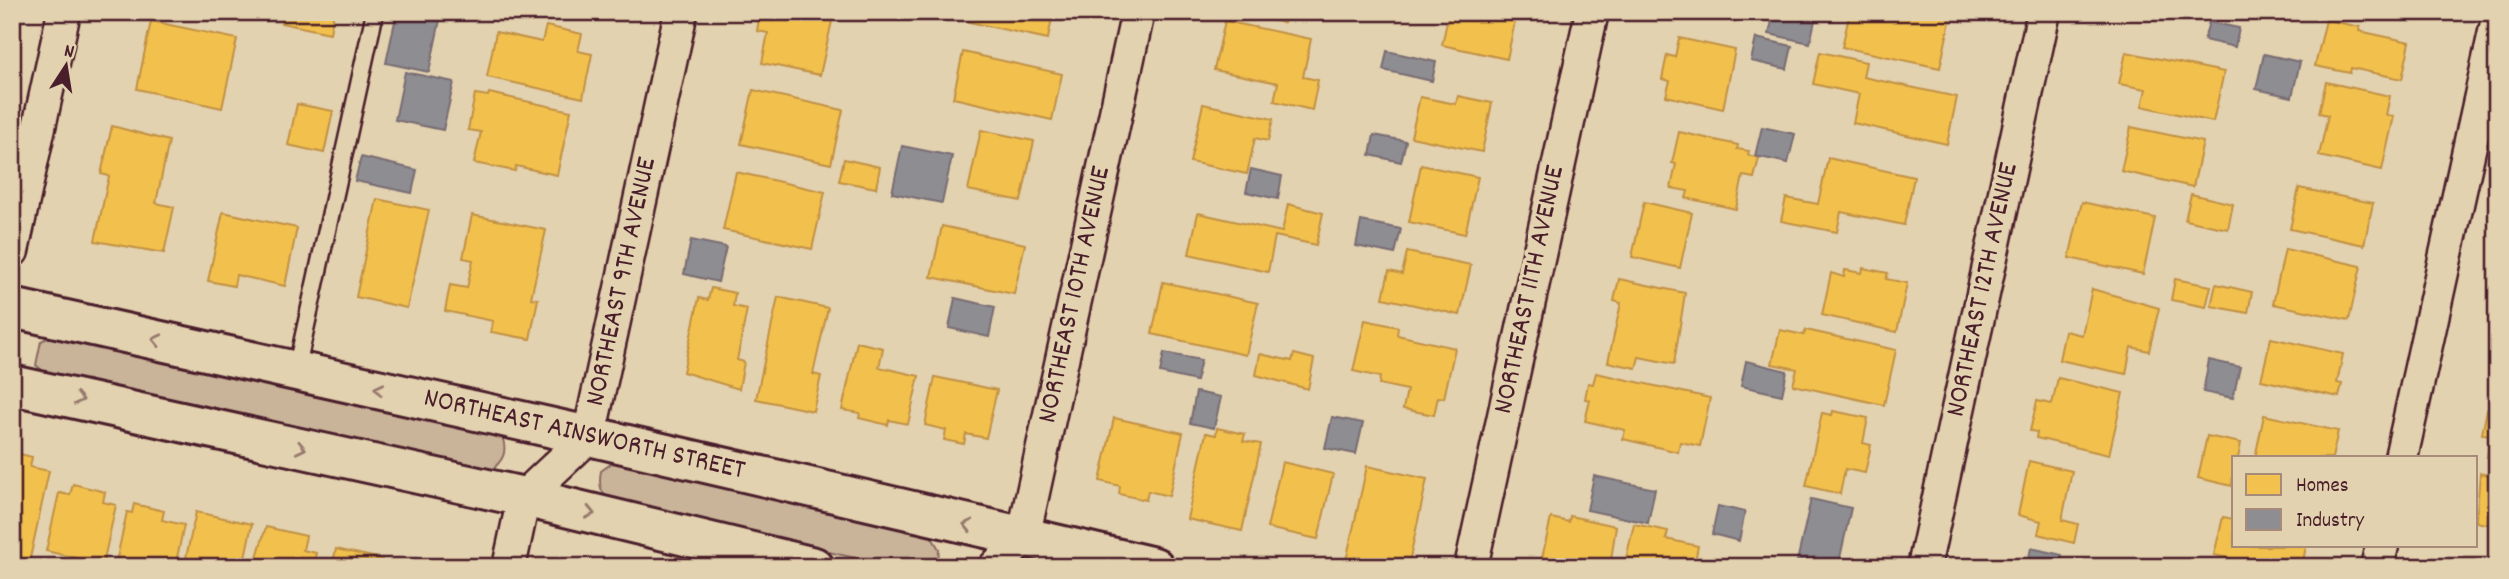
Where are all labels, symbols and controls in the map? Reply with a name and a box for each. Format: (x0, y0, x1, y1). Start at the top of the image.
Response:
north arrow (32, 32, 102, 102)
text: N (61, 39, 76, 67)
street label: NORTHEAST 9TH AVENUE (577, 154, 669, 410)
street label: NORTHEAST 12TH AVENUE (1938, 159, 2031, 421)
street label: NORTHEAST 10TH AVENUE (1029, 162, 1123, 427)
street label: NORTHEAST 11TH AVENUE (1485, 162, 1577, 418)
one-way arrow (151, 334, 163, 349)
street label: NORTHEAST AINSWORTH STREET (419, 380, 749, 492)
one-way arrow (373, 383, 385, 398)
one-way arrow (73, 391, 85, 406)
one-way arrow (295, 440, 307, 455)
legend (2232, 456, 2478, 548)
text: Homes (2296, 472, 2349, 502)
one-way arrow (584, 505, 596, 519)
text: Industry (2296, 507, 2364, 537)
one-way arrow (962, 519, 974, 533)

